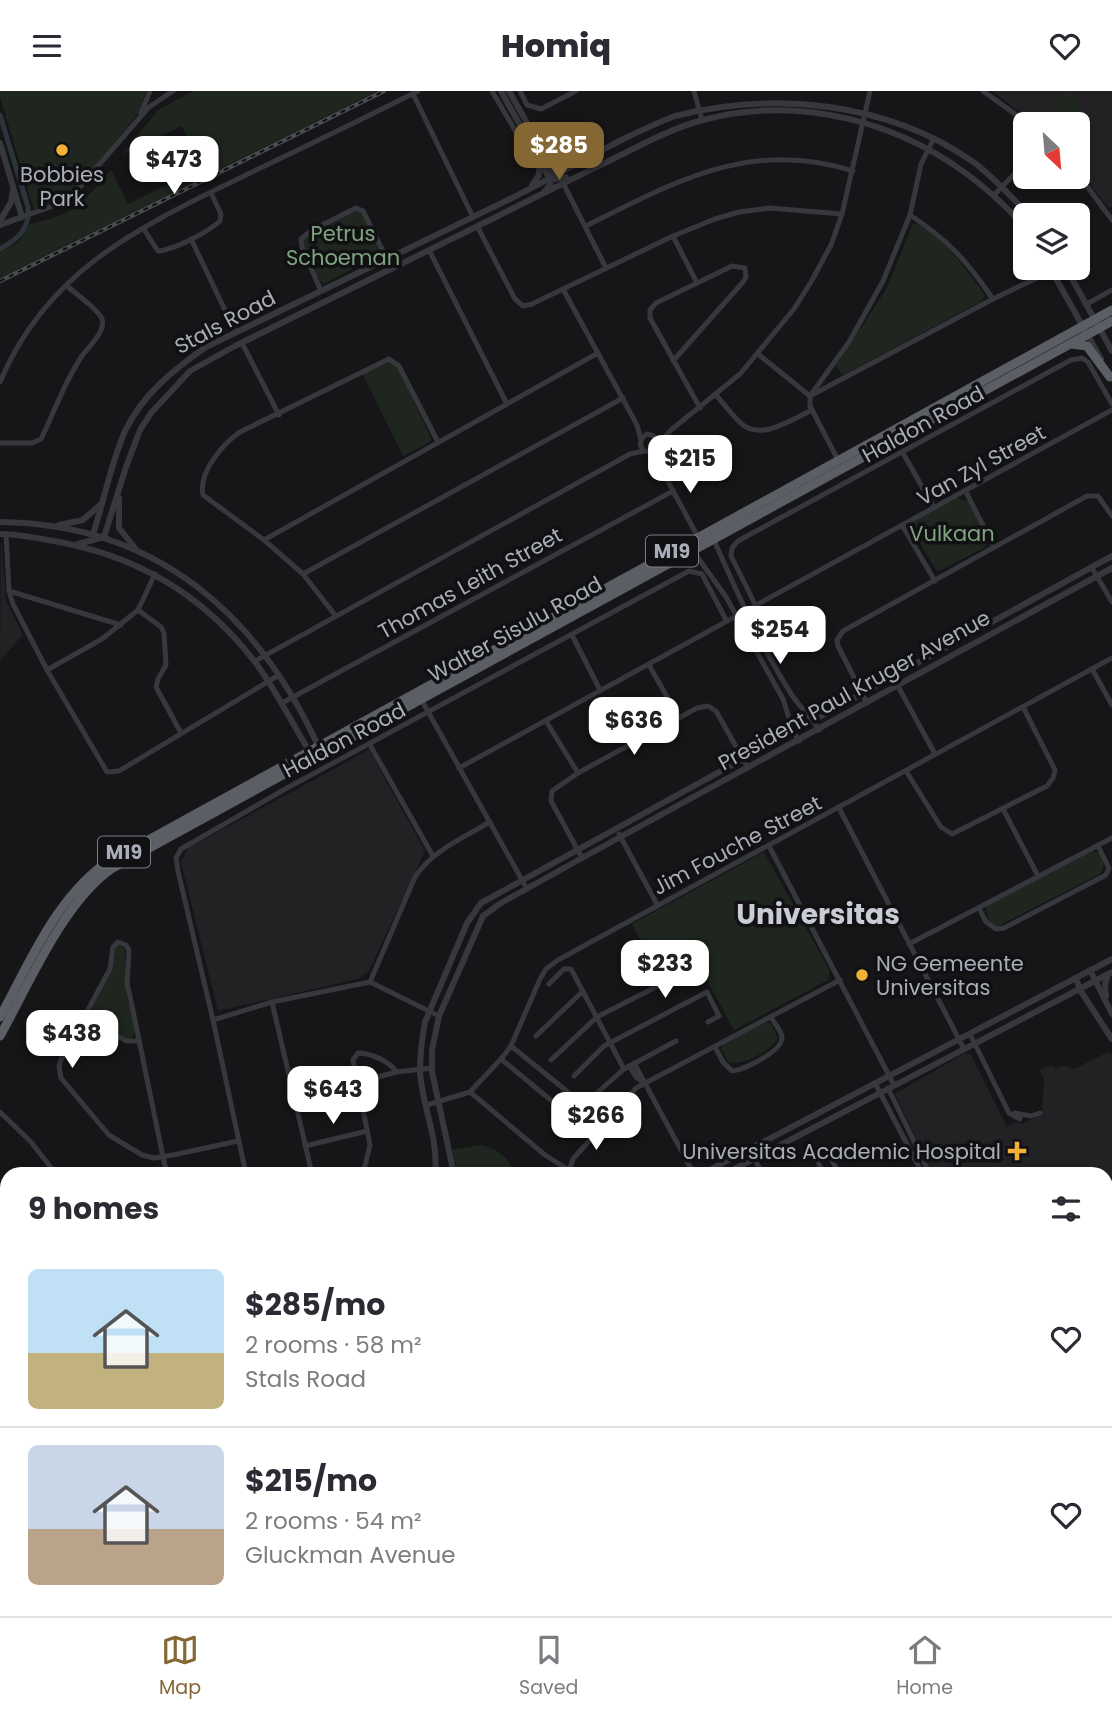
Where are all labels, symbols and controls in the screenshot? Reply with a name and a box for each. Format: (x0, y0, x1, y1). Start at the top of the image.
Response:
text: Homiq (501, 23, 611, 68)
icon: menu (28, 27, 66, 65)
icon: heart (1046, 27, 1084, 65)
north arrow (1013, 112, 1090, 189)
map controls (1013, 112, 1090, 280)
pin: $285 (518, 123, 600, 182)
text: $285 (530, 129, 588, 161)
pin: $473 (133, 137, 215, 196)
marker: Bobbies Park (54, 142, 70, 158)
text: $473 (146, 143, 202, 175)
place label: Bobbies Park (20, 160, 104, 213)
button: layers (1013, 203, 1090, 280)
park label: Petrus Schoeman (286, 219, 400, 272)
street label: Stals Road (169, 283, 281, 361)
street label: Haldon Road (857, 379, 989, 469)
street label: Van Zyl Street (911, 418, 1051, 512)
pin: $215 (649, 435, 731, 495)
text: $215 (664, 442, 716, 474)
park label: Vulkaan (909, 519, 995, 548)
street label: Thomas Leith Street (373, 520, 567, 646)
road number: M19 (646, 535, 698, 566)
street label: Walter Sisulu Road (423, 569, 607, 689)
street label: President Paul Kruger Avenue (713, 603, 995, 777)
pin: $254 (739, 607, 821, 666)
text: $254 (751, 613, 809, 645)
street label: Haldon Road (278, 695, 410, 785)
pin: $636 (593, 697, 675, 757)
text: $636 (605, 704, 663, 736)
street label: Jim Fouche Street (647, 788, 827, 902)
road number: M19 (98, 837, 150, 867)
district label: Universitas (736, 895, 900, 934)
pin: $233 (624, 941, 706, 1000)
text: $233 (637, 947, 693, 979)
place label: NG Gemeente Universitas (876, 949, 1024, 1002)
marker: NG Gemeente Universitas (854, 967, 870, 983)
pin: $438 (31, 1011, 113, 1070)
text: $438 (42, 1017, 102, 1049)
pin: $643 (292, 1067, 374, 1126)
text: $643 (303, 1073, 363, 1105)
pin: $266 (555, 1093, 637, 1152)
text: $266 (567, 1099, 625, 1131)
place label: Universitas Academic Hospital (682, 1137, 1001, 1166)
marker: Universitas Academic Hospital (1007, 1141, 1027, 1161)
text: 9 homes (28, 1187, 159, 1230)
icon: filters (1047, 1190, 1085, 1228)
text: $285/mo (245, 1283, 385, 1326)
icon: home (84, 1297, 168, 1381)
icon: heart (1047, 1320, 1085, 1358)
text: 2 rooms · 58 m² (245, 1329, 422, 1361)
text: Stals Road (245, 1363, 366, 1395)
text: $215/mo (245, 1459, 377, 1502)
icon: home (84, 1473, 168, 1557)
icon: heart (1047, 1496, 1085, 1534)
text: 2 rooms · 54 m² (245, 1505, 422, 1537)
text: Gluckman Avenue (245, 1539, 456, 1571)
tab: Map (159, 1631, 201, 1702)
tab: Saved (519, 1631, 578, 1702)
tab: Home (896, 1631, 953, 1702)

